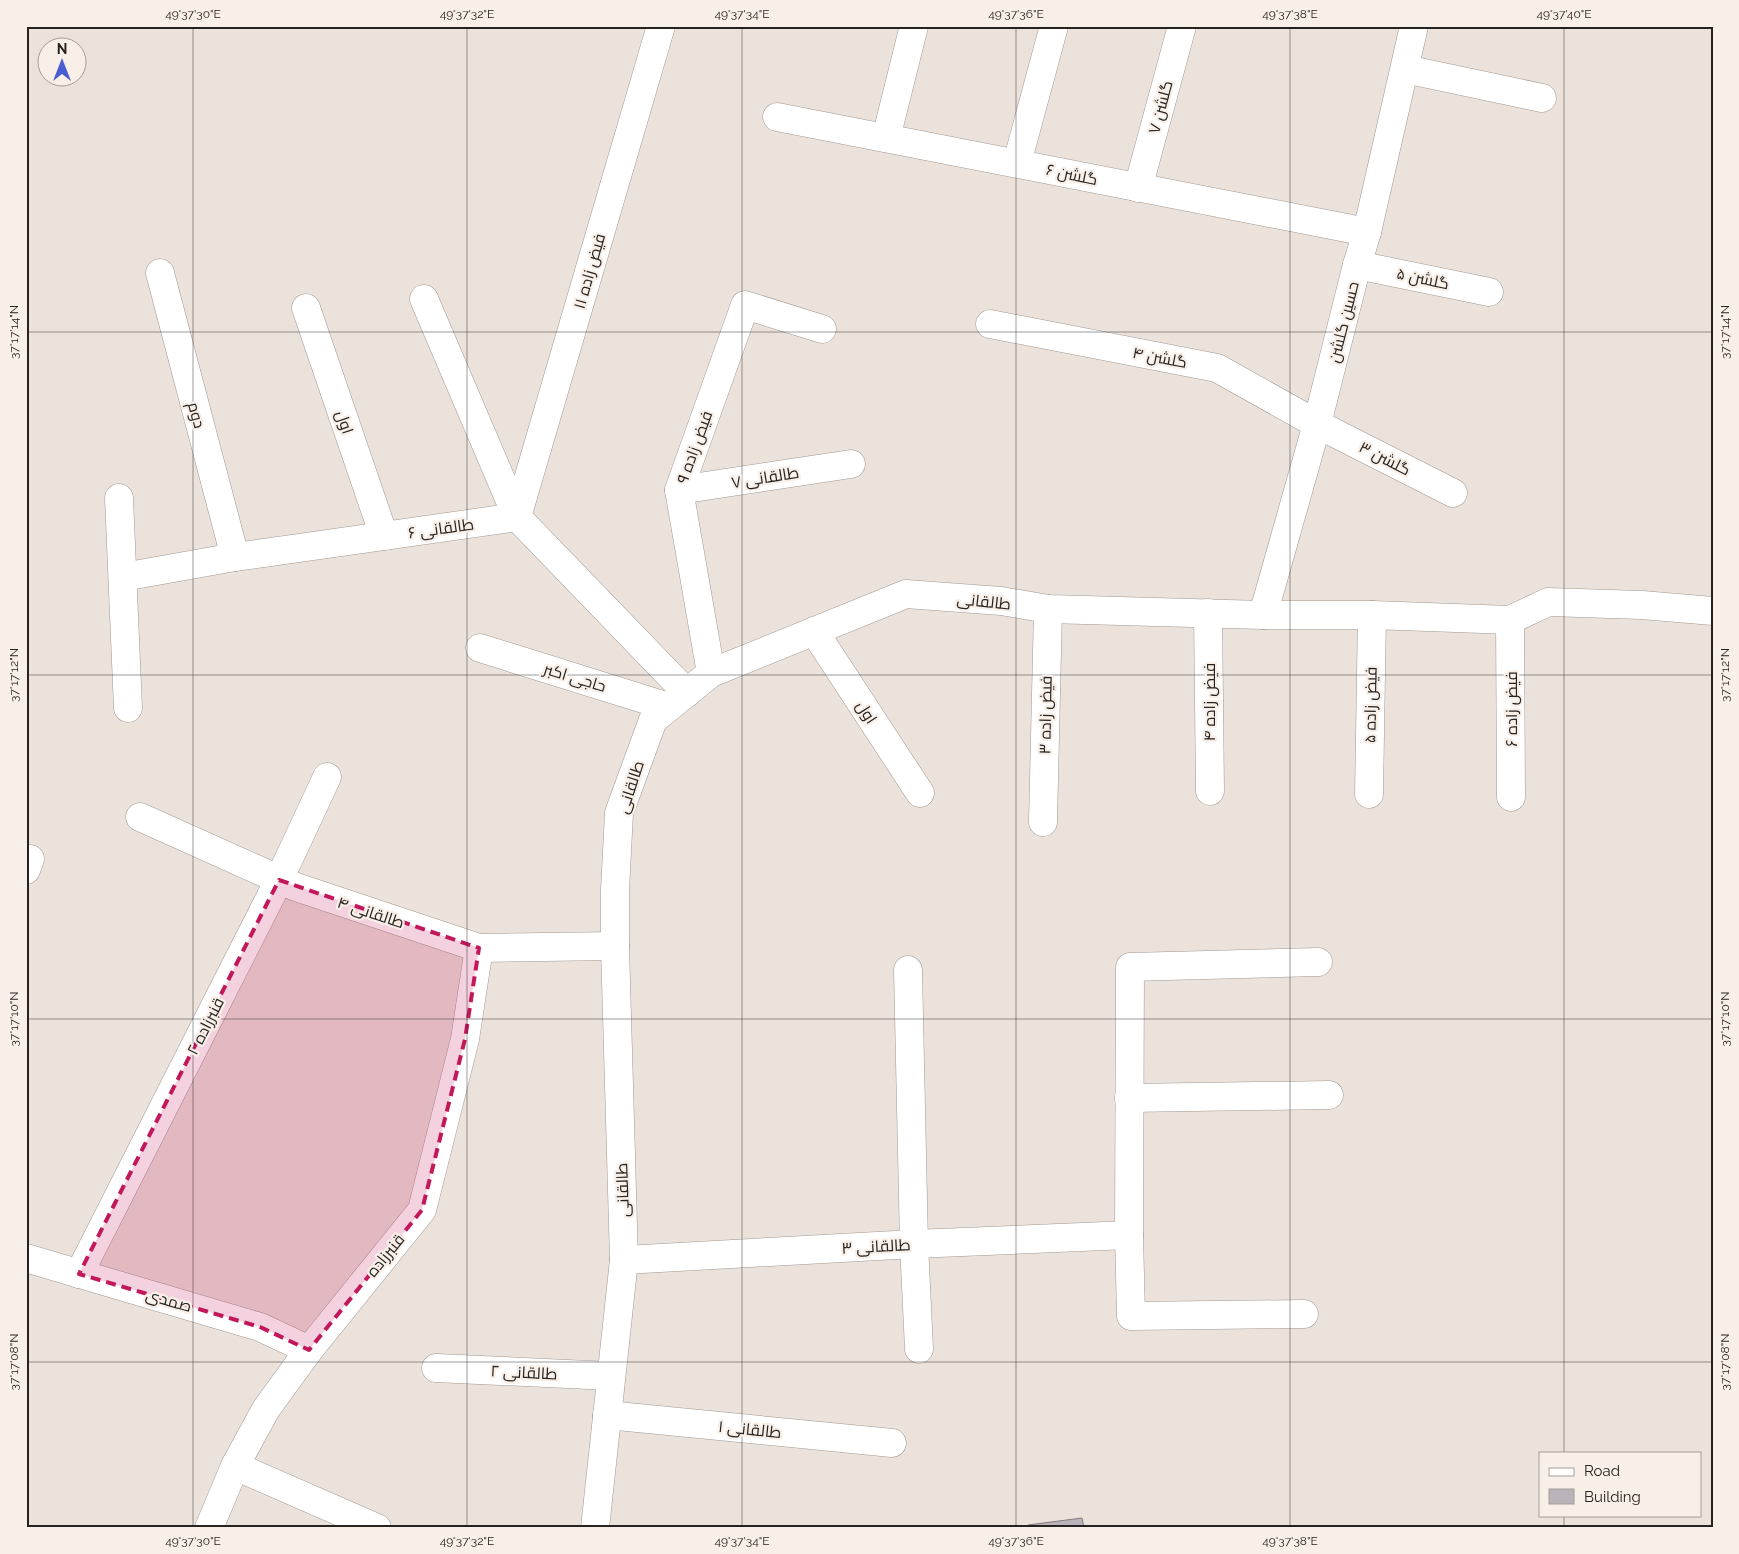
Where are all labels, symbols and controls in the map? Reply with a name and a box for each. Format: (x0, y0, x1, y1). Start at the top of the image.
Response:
text: 49°37'30"E (165, 7, 221, 21)
text: 49°37'32"E (440, 7, 494, 21)
text: 49°37'34"E (715, 7, 769, 21)
text: 49°37'36"E (988, 7, 1044, 21)
text: 49°37'38"E (1262, 7, 1318, 21)
text: 49°37'40"E (1536, 7, 1592, 21)
north arrow (38, 38, 88, 88)
text: N (57, 41, 67, 57)
street label: گلشن ۷ (1144, 78, 1178, 136)
street label: گلشن ۶ (1044, 160, 1099, 190)
street label: فیض زاده ۱۱ (570, 231, 610, 311)
street label: گلشن ۵ (1395, 264, 1451, 294)
street label: حسین گلشن (1324, 280, 1364, 365)
text: 37°17'14"N (7, 305, 21, 359)
text: 37°17'14"N (1718, 305, 1732, 359)
street label: گلشن ۴ (1131, 343, 1189, 373)
street label: دوم (182, 400, 209, 431)
street label: اول (331, 408, 357, 437)
street label: فیض زاده ۹ (673, 408, 717, 486)
street label: گلشن ۳ (1355, 437, 1414, 480)
street label: طالقانی ۷ (730, 463, 801, 493)
street label: طالقانی ۶ (407, 514, 475, 543)
street label: طالقانی (956, 589, 1012, 615)
text: 37°17'12"N (7, 648, 21, 702)
text: 37°17'12"N (1718, 648, 1732, 702)
street label: حاجی اکبر (540, 659, 608, 697)
street label: فیض زاده ۴ (1200, 663, 1220, 741)
street label: فیض زاده ۵ (1360, 667, 1382, 743)
street label: فیض زاده ۶ (1502, 671, 1522, 747)
street label: فیض زاده ۳ (1035, 676, 1057, 754)
street label: اول (851, 697, 881, 728)
street label: طالقانی (613, 758, 649, 816)
street label: طالقانی ۴ (335, 893, 407, 933)
text: 37°17'10"N (7, 992, 21, 1046)
text: 37°17'10"N (1718, 992, 1732, 1046)
street label: قنبرزاده ۲ (183, 994, 228, 1058)
street label: طالقانی (612, 1162, 634, 1217)
street label: قنبرزاده (362, 1230, 408, 1281)
street label: طالقانی ۳ (841, 1235, 911, 1259)
street label: صمدی (143, 1285, 194, 1317)
text: 37°17'08"N (7, 1334, 21, 1390)
text: 37°17'08"N (1718, 1334, 1732, 1390)
street label: طالقانی ۲ (490, 1361, 558, 1385)
street label: طالقانی ۱ (717, 1417, 782, 1443)
legend (1539, 1452, 1702, 1516)
text: Road (1584, 1462, 1620, 1480)
text: Building (1584, 1488, 1641, 1506)
text: 49°37'30"E (165, 1534, 221, 1548)
text: 49°37'32"E (440, 1534, 494, 1548)
text: 49°37'34"E (715, 1534, 769, 1548)
text: 49°37'36"E (988, 1534, 1044, 1548)
text: 49°37'38"E (1262, 1534, 1318, 1548)

